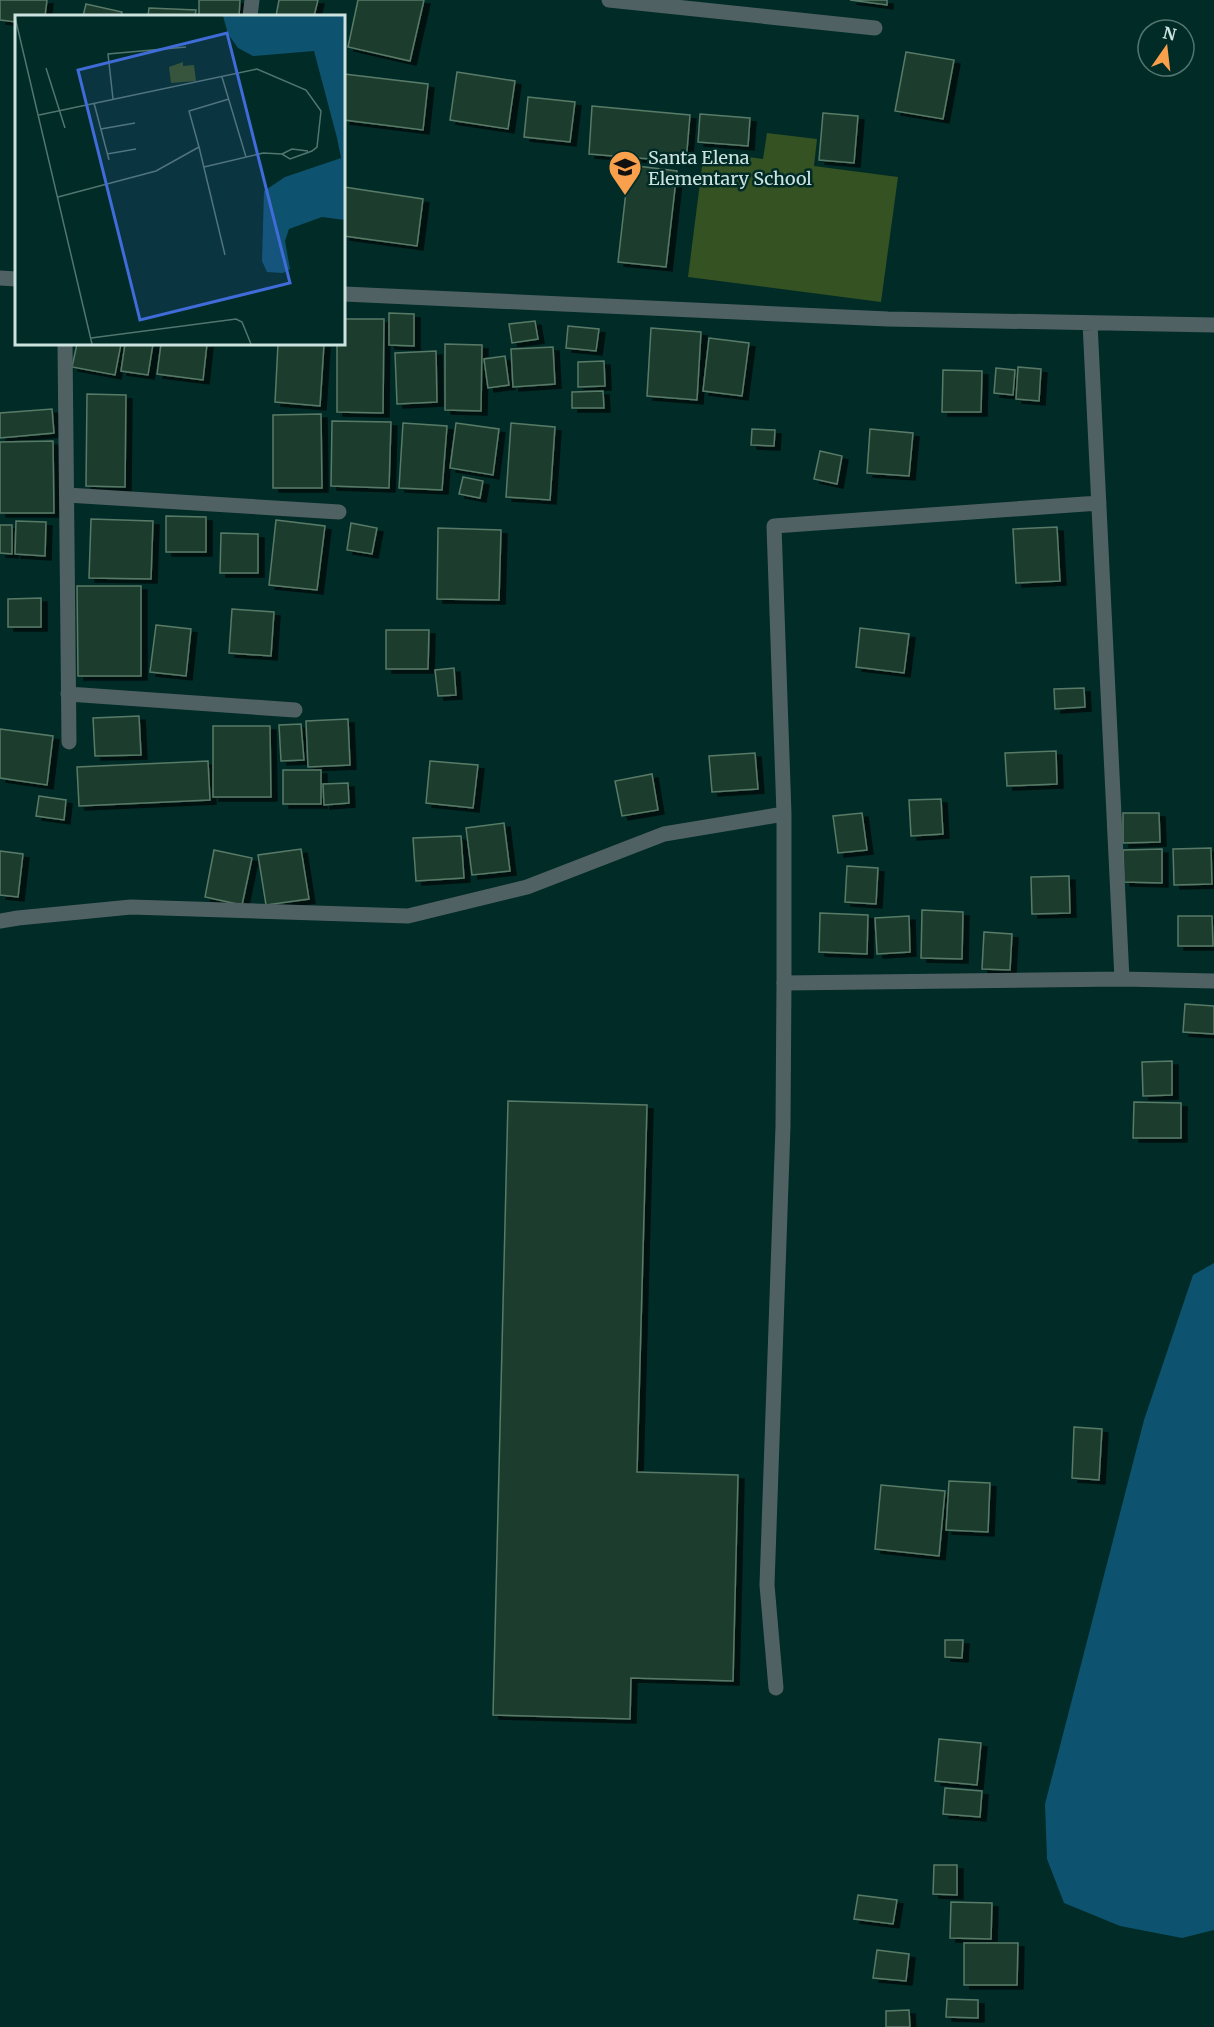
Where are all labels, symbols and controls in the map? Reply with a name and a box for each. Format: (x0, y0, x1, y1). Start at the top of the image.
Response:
inset map (15, 15, 345, 345)
north arrow (1136, 18, 1196, 78)
text: N (1161, 22, 1179, 45)
place label: Santa Elena Elementary School (648, 146, 812, 190)
school or university icon: Santa Elena Elementary School (607, 149, 643, 196)

